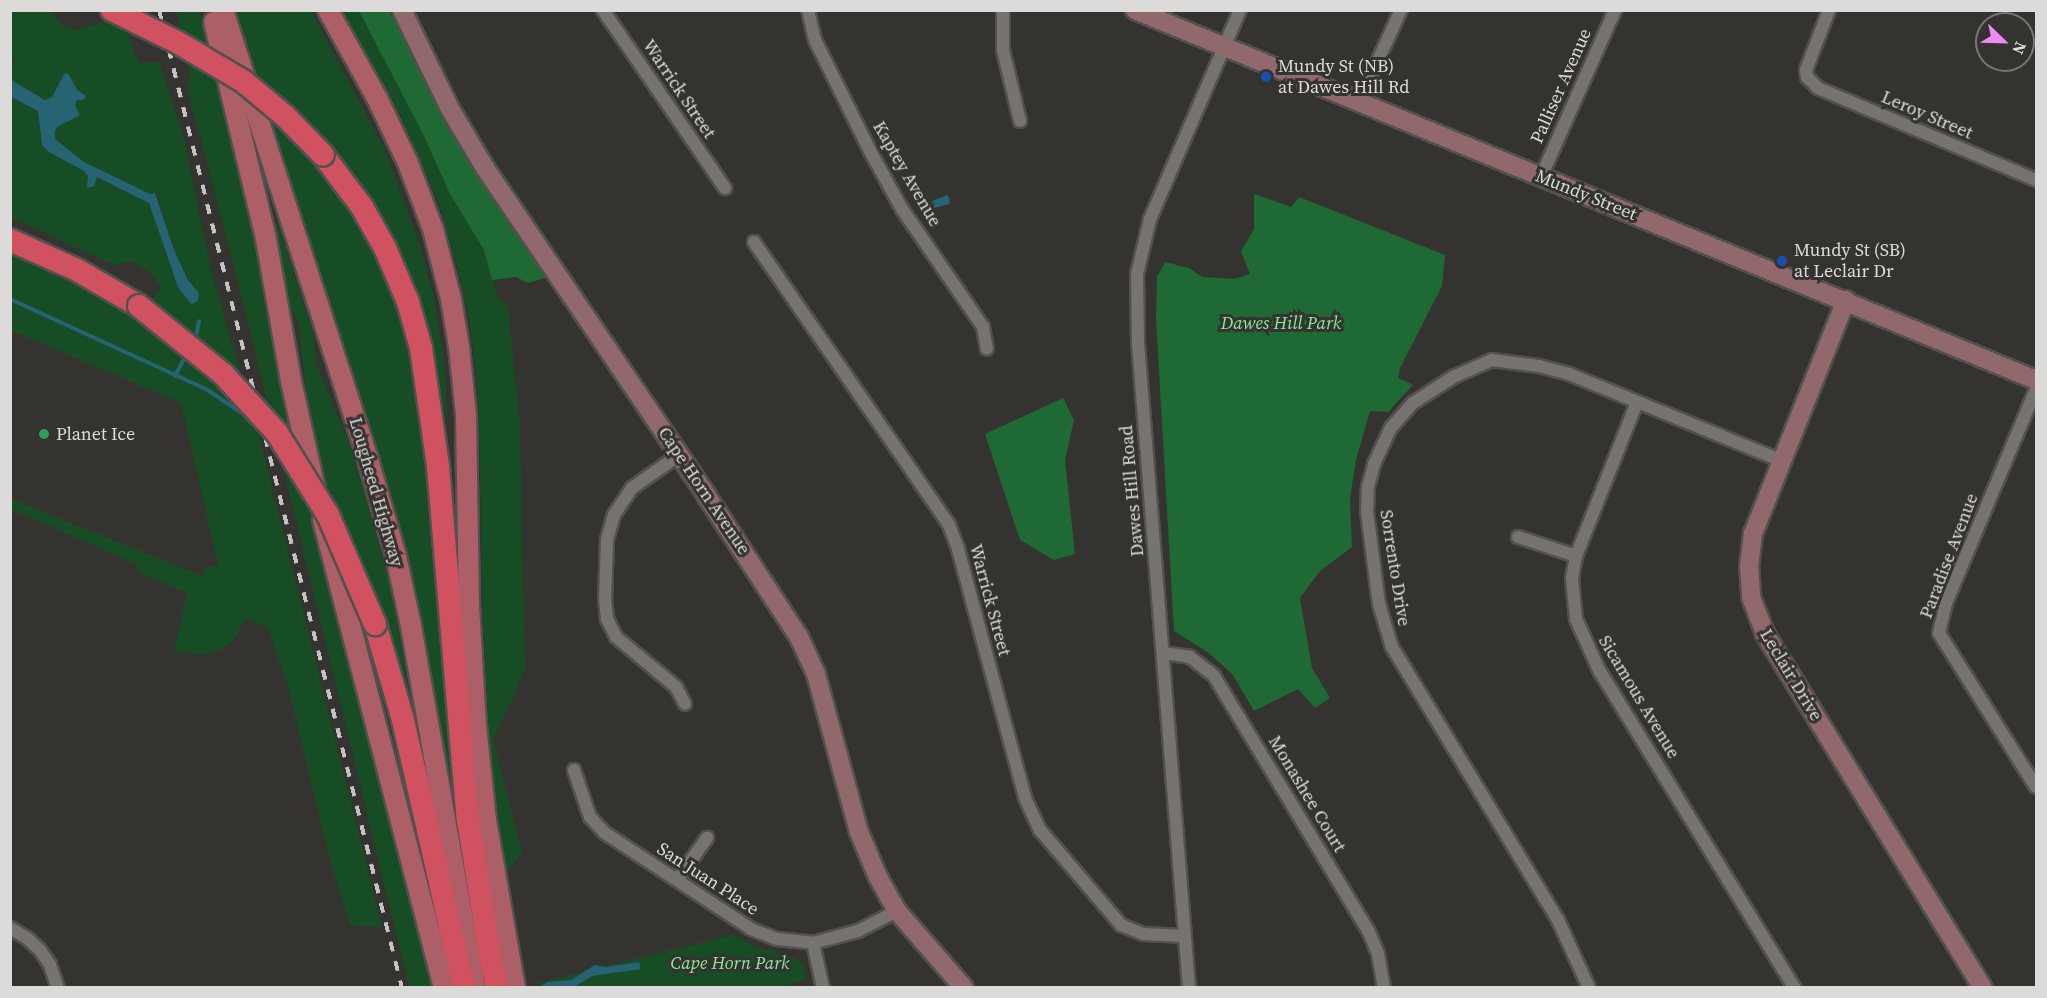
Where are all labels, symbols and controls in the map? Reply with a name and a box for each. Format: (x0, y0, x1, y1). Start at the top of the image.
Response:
north arrow (1975, 12, 2035, 72)
street label: Palliser Avenue (1526, 25, 1596, 147)
street label: Warrick Street (638, 35, 720, 143)
text: N (2007, 39, 2032, 58)
place label: Mundy St (NB) at Dawes Hill Rd (1278, 56, 1410, 98)
marker: Mundy St (NB) at Dawes Hill Rd (1259, 70, 1273, 84)
street label: Leroy Street (1878, 86, 1976, 144)
street label: Kaptey Avenue (868, 117, 946, 231)
street label: Mundy Street (1532, 165, 1640, 225)
place label: Mundy St (SB) at Leclair Dr (1794, 240, 1906, 282)
marker: Mundy St (SB) at Leclair Dr (1775, 254, 1789, 268)
park label: Dawes Hill Park (1221, 312, 1341, 334)
street label: Lougheed Highway (344, 415, 408, 569)
place label: Planet Ice (56, 423, 135, 445)
street label: Cape Horn Avenue (653, 423, 755, 559)
street label: Dawes Hill Road (1116, 425, 1148, 557)
marker: Planet Ice (37, 427, 51, 441)
street label: Paradise Avenue (1915, 490, 1983, 622)
street label: Sorrento Drive (1375, 508, 1415, 628)
street label: Warrick Street (965, 542, 1015, 658)
street label: Leclair Drive (1755, 625, 1827, 725)
street label: Sicamous Avenue (1594, 631, 1684, 763)
street label: Monashee Court (1264, 732, 1350, 856)
street label: San Juan Place (653, 838, 763, 920)
park label: Cape Horn Park (670, 952, 790, 974)

